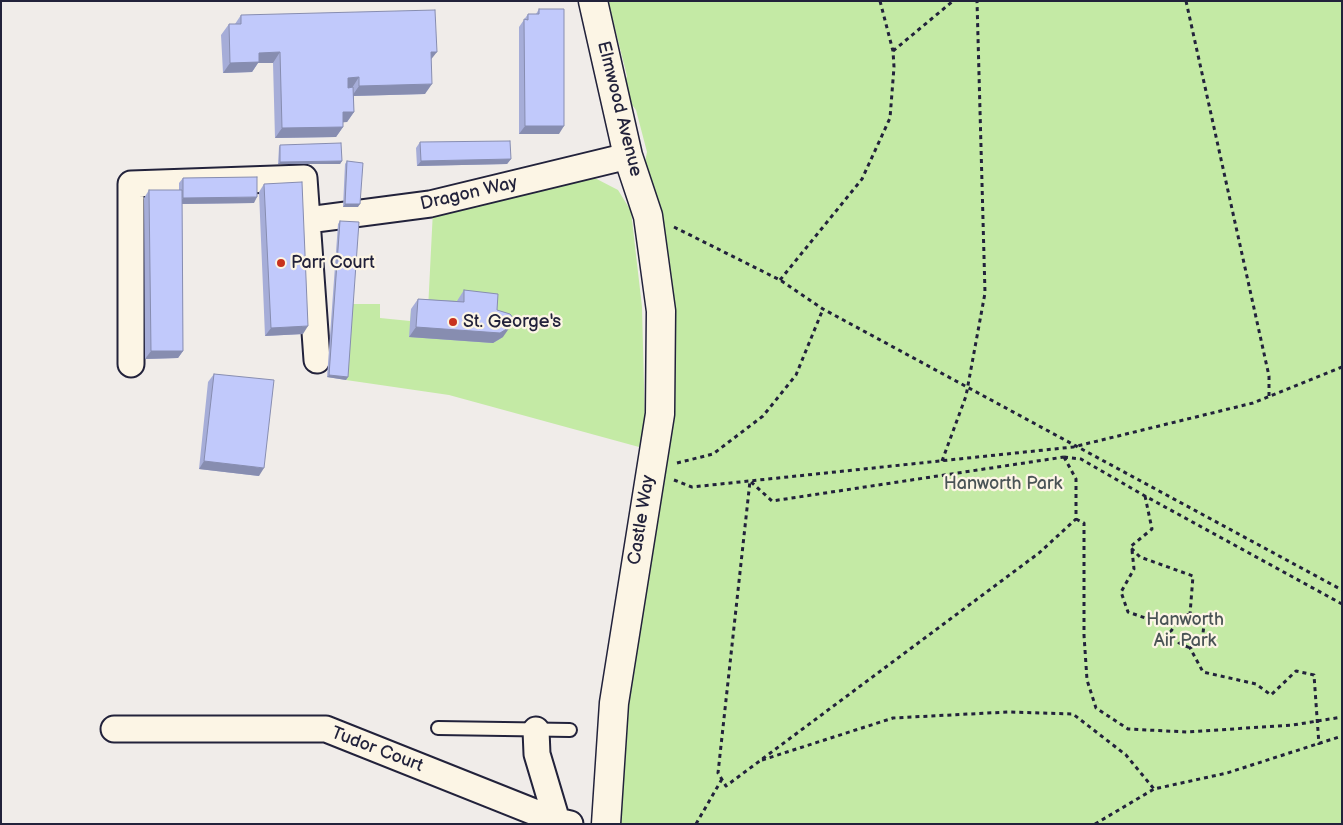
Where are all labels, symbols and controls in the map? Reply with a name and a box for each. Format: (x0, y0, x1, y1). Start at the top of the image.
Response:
street label: Elmwood Avenue (592, 39, 646, 179)
street label: Dragon Way (418, 172, 520, 216)
place label: Parr Court (291, 252, 375, 274)
marker: Parr Court (275, 257, 287, 269)
place label: St. George's (463, 311, 561, 333)
marker: St. George's (447, 316, 459, 328)
park label: Hanworth Park (944, 473, 1062, 495)
street label: Castle Way (624, 474, 660, 566)
park label: Hanworth Air Park (1146, 609, 1224, 652)
street label: Tudor Court (328, 723, 426, 777)

